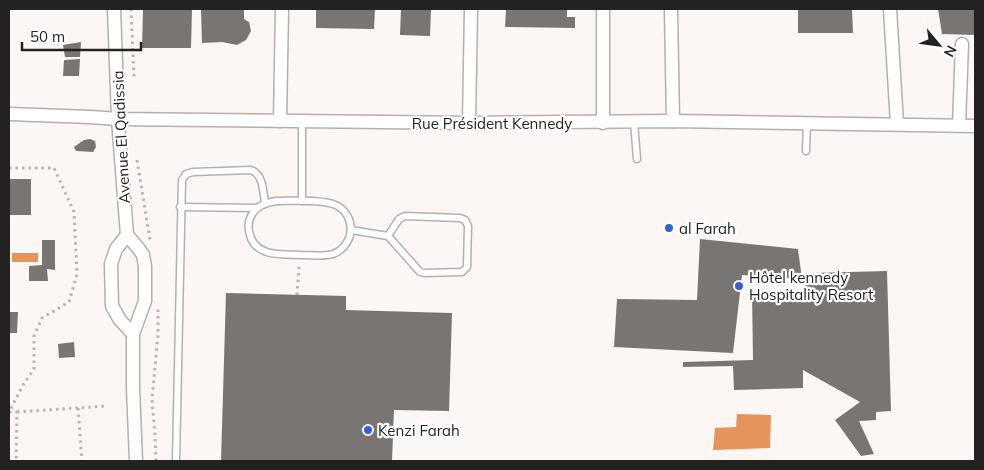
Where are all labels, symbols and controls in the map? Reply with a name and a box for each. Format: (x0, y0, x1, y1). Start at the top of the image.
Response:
scale bar (22, 20, 141, 52)
north arrow (914, 20, 964, 70)
text: 50 m (30, 27, 65, 46)
text: N (940, 42, 961, 60)
street label: Avenue El Qadissia (108, 70, 134, 204)
street label: Rue Président Kennedy (412, 114, 572, 133)
place label: al Farah (679, 219, 736, 238)
marker: al Farah (663, 222, 675, 234)
place label: Hôtel kennedy Hospitality Resort (749, 268, 873, 304)
marker: Hôtel kennedy Hospitality Resort (733, 280, 745, 292)
place label: Kenzi Farah (378, 421, 460, 440)
marker: Kenzi Farah (362, 424, 374, 436)

